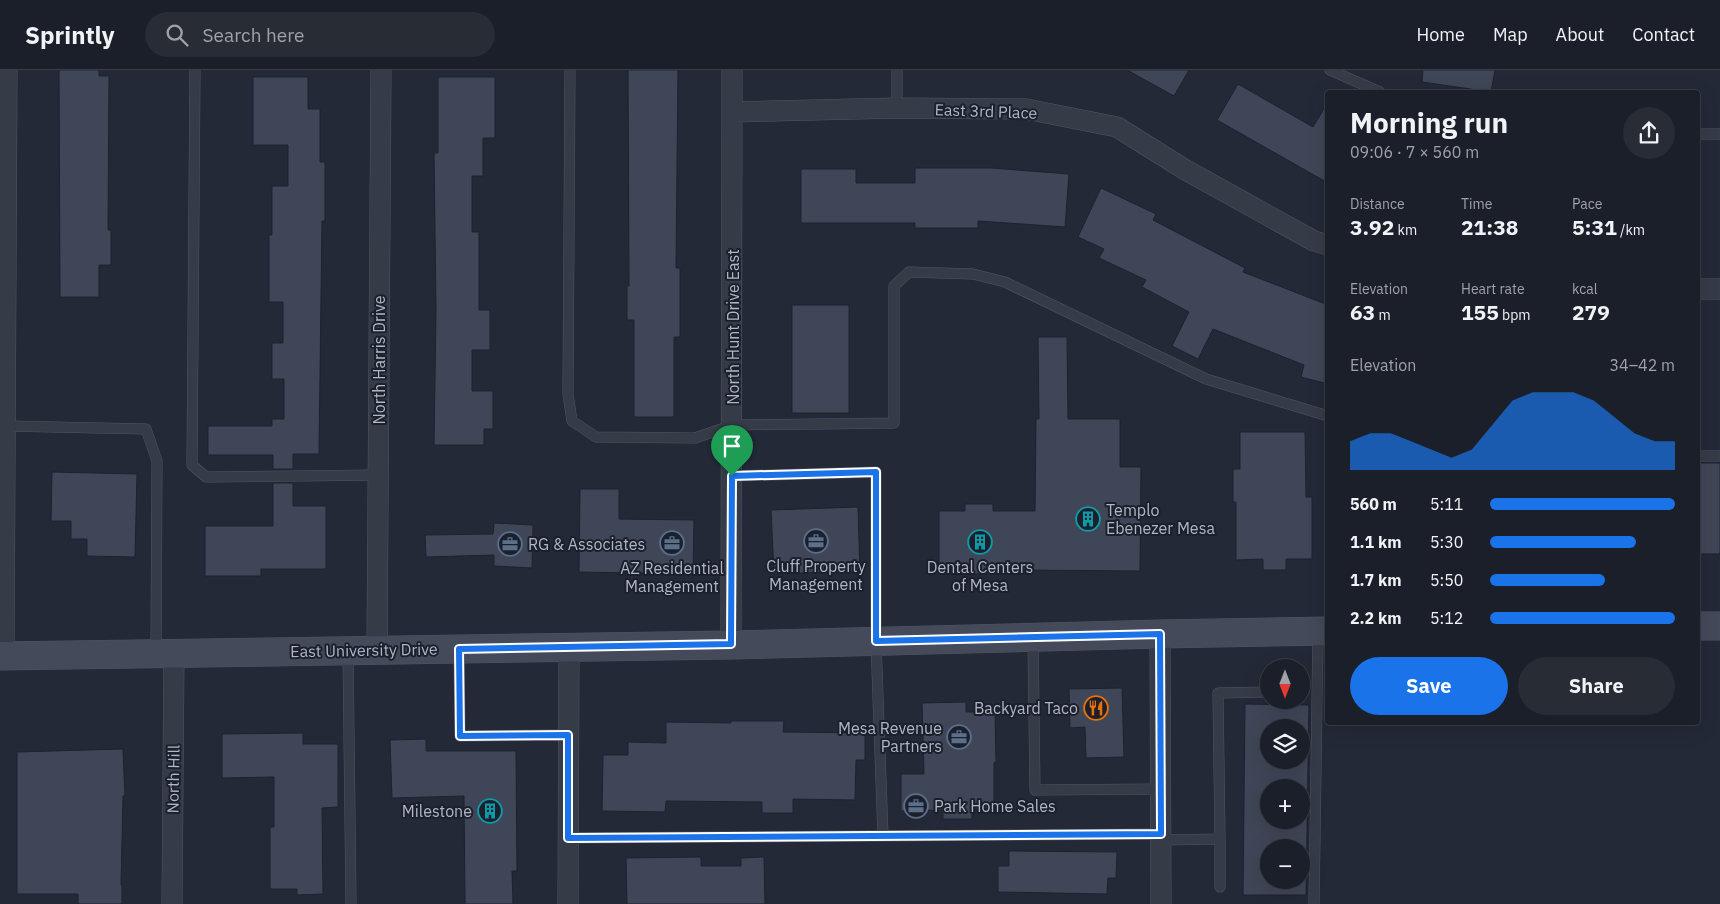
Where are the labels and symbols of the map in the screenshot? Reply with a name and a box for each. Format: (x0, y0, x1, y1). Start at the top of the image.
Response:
street label: East 3rd Place (934, 99, 1038, 123)
street label: North Hunt Drive East (723, 249, 743, 405)
street label: North Harris Drive (369, 295, 389, 425)
pin (711, 425, 753, 476)
place label: Templo Ebenezer Mesa (1106, 500, 1215, 538)
building icon: Templo Ebenezer Mesa (1075, 506, 1101, 532)
office icon: Cluff Property Management (803, 528, 829, 554)
building icon: Dental Centers of Mesa (967, 529, 993, 555)
office icon: AZ Residential Management (659, 530, 685, 556)
office icon: RG & Associates (497, 531, 523, 557)
place label: RG & Associates (528, 534, 645, 554)
place label: Cluff Property Management (766, 556, 866, 594)
place label: Dental Centers of Mesa (927, 557, 1033, 595)
place label: AZ Residential Management (620, 558, 724, 596)
street label: East University Drive (290, 639, 438, 661)
north arrow (1260, 659, 1310, 709)
restaurant icon: Backyard Taco (1083, 695, 1109, 721)
place label: Backyard Taco (974, 698, 1078, 718)
place label: Mesa Revenue Partners (838, 718, 942, 756)
office icon: Mesa Revenue Partners (946, 724, 972, 750)
street label: North Hill (162, 745, 184, 813)
office icon: Park Home Sales (903, 793, 929, 819)
place label: Park Home Sales (934, 796, 1056, 816)
building icon: Milestone (477, 798, 503, 824)
place label: Milestone (402, 801, 472, 821)

